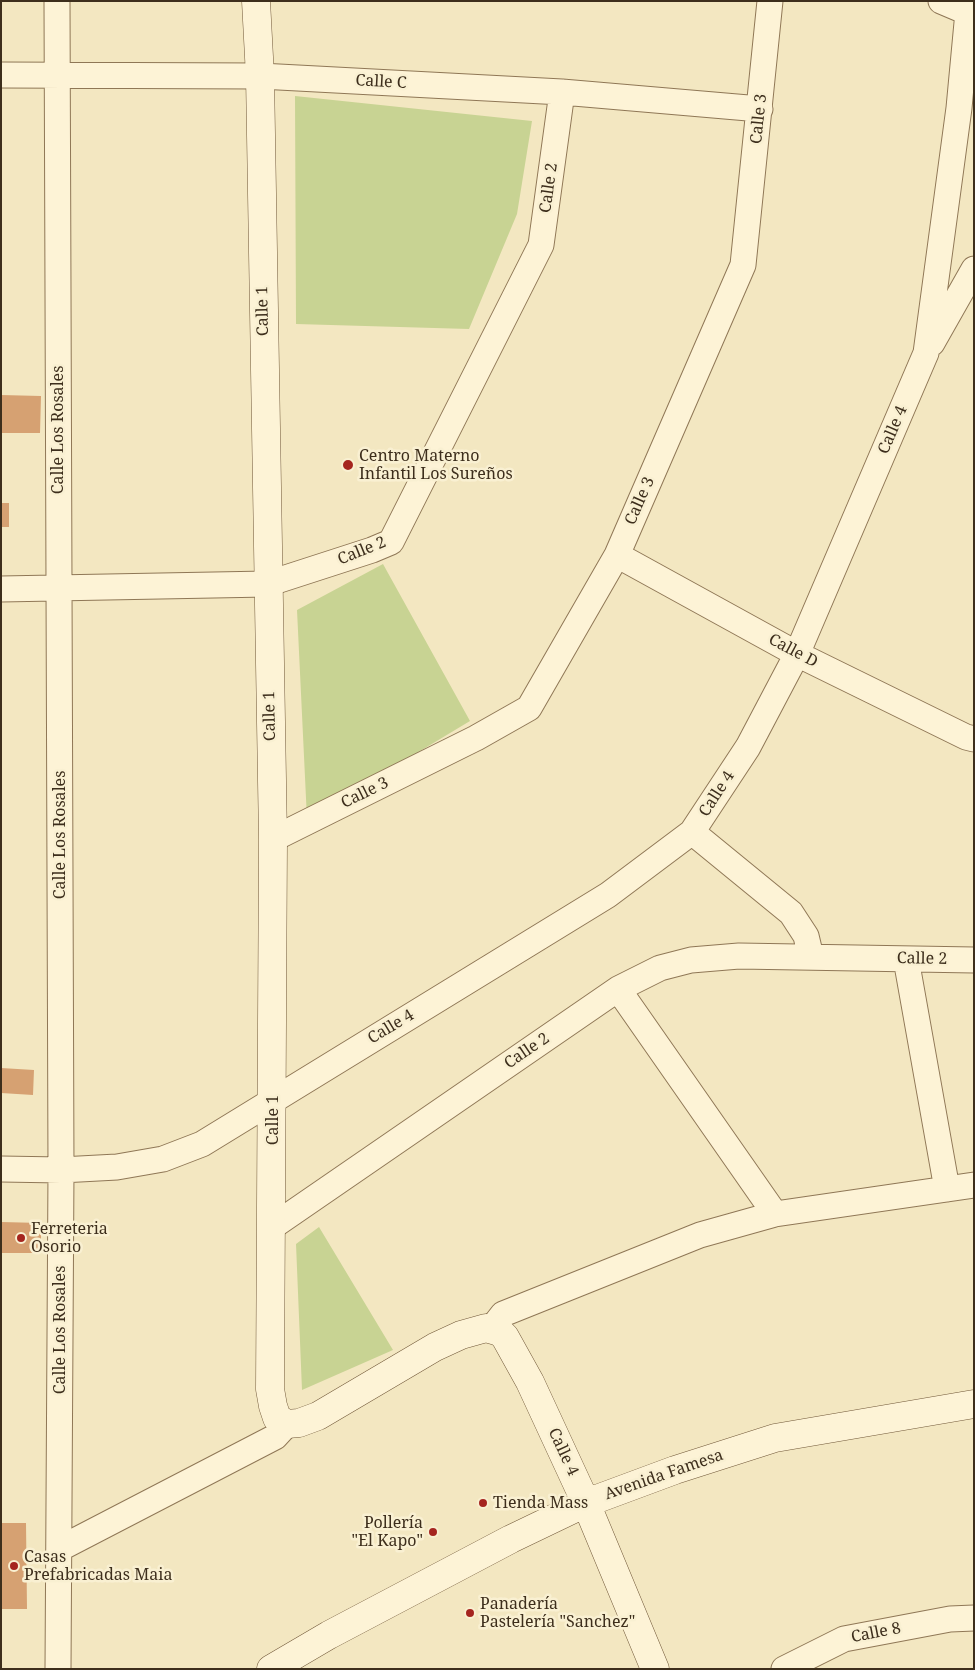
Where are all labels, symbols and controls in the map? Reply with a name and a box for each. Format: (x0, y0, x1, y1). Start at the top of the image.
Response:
street label: Calle C (355, 71, 407, 93)
street label: Calle 3 (747, 93, 771, 145)
street label: Calle 2 (536, 162, 562, 214)
street label: Calle 1 (253, 286, 273, 336)
street label: Calle Los Rosales (48, 366, 68, 494)
street label: Calle 4 (874, 403, 912, 457)
place label: Centro Materno Infantil Los Sureños (359, 446, 513, 484)
marker: Centro Materno Infantil Los Sureños (341, 458, 355, 472)
street label: Calle 3 (621, 474, 659, 528)
street label: Calle 2 (335, 533, 389, 569)
street label: Calle D (765, 630, 821, 672)
street label: Calle 1 (260, 691, 280, 741)
street label: Calle 4 (695, 768, 739, 820)
street label: Calle Los Rosales (50, 771, 70, 899)
street label: Calle 3 (338, 773, 392, 813)
street label: Calle 2 (897, 949, 947, 969)
street label: Calle 4 (364, 1006, 418, 1048)
street label: Calle 2 (501, 1029, 553, 1073)
street label: Calle 1 (263, 1095, 283, 1145)
place label: Ferreteria Osorio (31, 1219, 108, 1257)
marker: Ferreteria Osorio (15, 1232, 27, 1244)
street label: Calle Los Rosales (50, 1266, 70, 1394)
street label: Calle 4 (544, 1425, 582, 1479)
street label: Avenida Famesa (602, 1446, 726, 1504)
place label: Tienda Mass (493, 1493, 588, 1513)
marker: Tienda Mass (477, 1497, 489, 1509)
place label: Pollería "El Kapo" (352, 1513, 423, 1551)
marker: Pollería "El Kapo" (427, 1526, 439, 1538)
place label: Casas Prefabricadas Maia (24, 1547, 172, 1585)
marker: Casas Prefabricadas Maia (8, 1560, 20, 1572)
place label: Panadería Pastelería "Sanchez" (480, 1594, 635, 1632)
marker: Panadería Pastelería "Sanchez" (464, 1607, 476, 1619)
street label: Calle 8 (849, 1619, 903, 1647)

